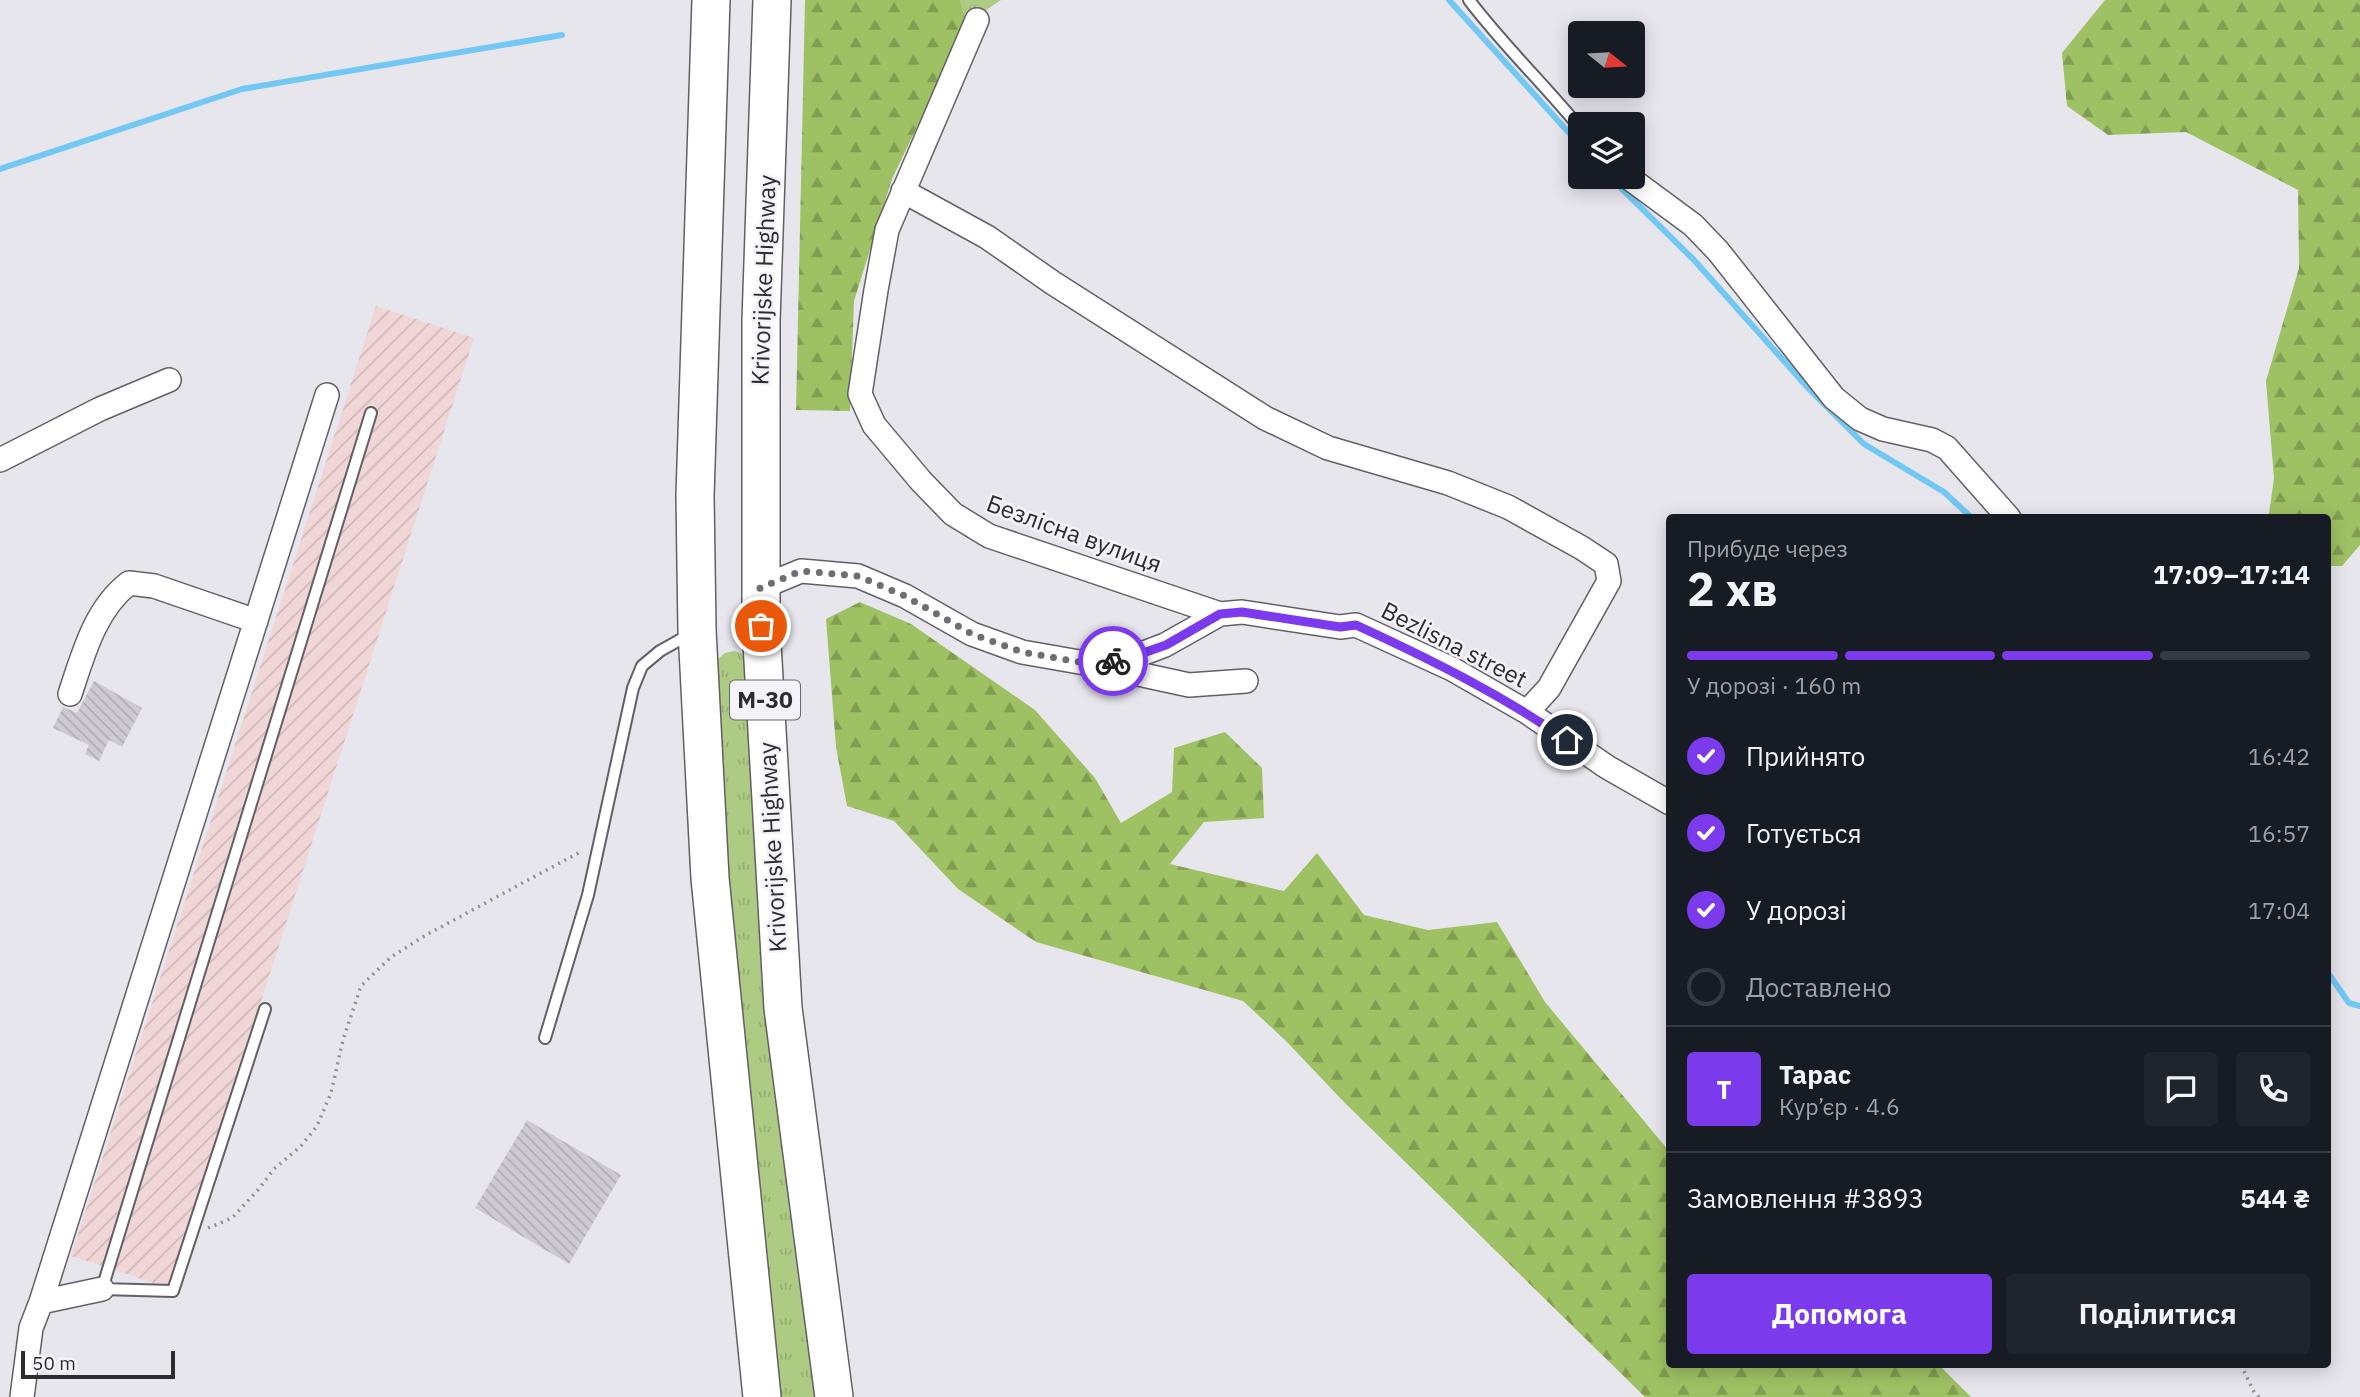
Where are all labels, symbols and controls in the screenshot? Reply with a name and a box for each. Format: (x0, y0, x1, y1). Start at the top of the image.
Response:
north arrow (1568, 21, 1645, 98)
map controls (1568, 21, 1645, 189)
button: layers (1568, 112, 1645, 189)
street label: Krivorijske Highway (743, 174, 783, 386)
street label: Безлісна вулиця (982, 487, 1166, 580)
text: Прибуде через (1687, 533, 1848, 563)
text: 17:09–17:14 (2153, 557, 2310, 591)
text: 2 хв (1687, 559, 1778, 619)
street label: Bezlisna street (1376, 594, 1533, 695)
pin (731, 596, 791, 656)
icon: bag (742, 607, 780, 645)
courier (1078, 626, 1148, 696)
icon: bike (1094, 642, 1132, 680)
text: У дорозі · 160 m (1687, 670, 1861, 700)
road number: М-30 (730, 680, 800, 720)
pin (1537, 710, 1597, 770)
icon: home (1548, 721, 1586, 759)
icon: check (1687, 737, 1725, 775)
text: Прийнято (1746, 739, 1865, 773)
street label: Krivorijske Highway (751, 741, 793, 953)
text: 16:42 (2248, 741, 2310, 771)
icon: check (1687, 814, 1725, 852)
text: Готується (1746, 816, 1862, 850)
text: 16:57 (2248, 818, 2310, 848)
icon: check (1687, 891, 1725, 929)
text: У дорозі (1746, 893, 1847, 927)
text: 17:04 (2248, 895, 2310, 925)
text: Доставлено (1746, 970, 1892, 1004)
button: chat (2144, 1052, 2218, 1126)
button: phone (2236, 1052, 2310, 1126)
text: Тарас (1779, 1057, 1851, 1091)
text: Т (1716, 1072, 1732, 1106)
text: Кур’єр · 4.6 (1779, 1091, 1900, 1121)
text: Замовлення #3893 (1687, 1181, 1924, 1215)
text: 544 ₴ (2240, 1181, 2310, 1215)
button: Допомога (1687, 1274, 1992, 1354)
button: Поділитися (2006, 1274, 2310, 1354)
scale bar (21, 1348, 175, 1380)
text: 50 m (32, 1351, 76, 1375)

